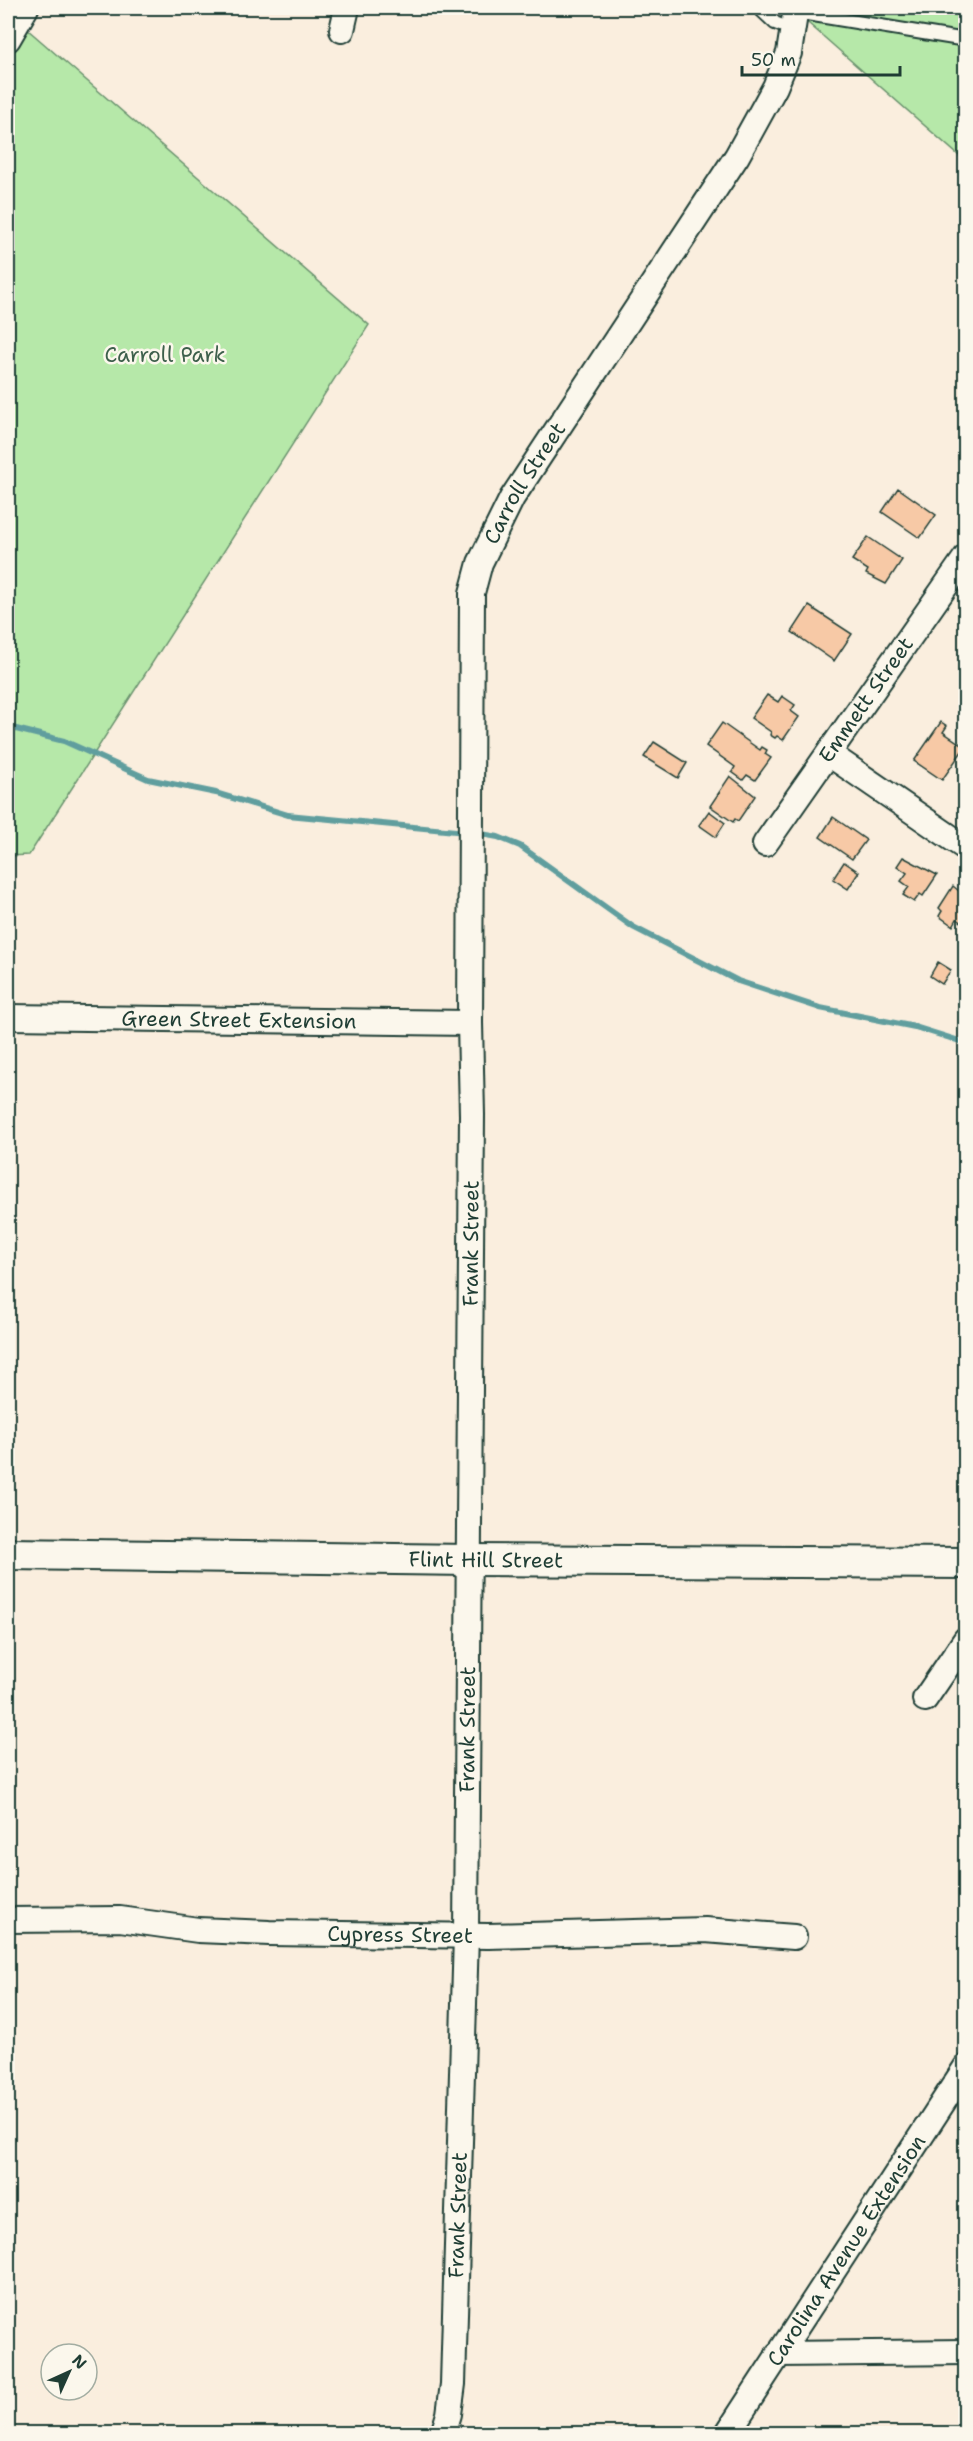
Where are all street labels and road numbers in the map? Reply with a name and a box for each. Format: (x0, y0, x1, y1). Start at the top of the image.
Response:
street label: Carroll Street (477, 417, 572, 549)
street label: Emmett Street (812, 631, 920, 768)
street label: Green Street Extension (121, 1004, 357, 1036)
street label: Frank Street (457, 1180, 486, 1307)
street label: Flint Hill Street (408, 1545, 563, 1575)
street label: Frank Street (453, 1666, 482, 1793)
street label: Cypress Street (327, 1920, 473, 1950)
street label: Carolina Avenue Extension (761, 2129, 932, 2372)
street label: Frank Street (442, 2152, 474, 2279)

